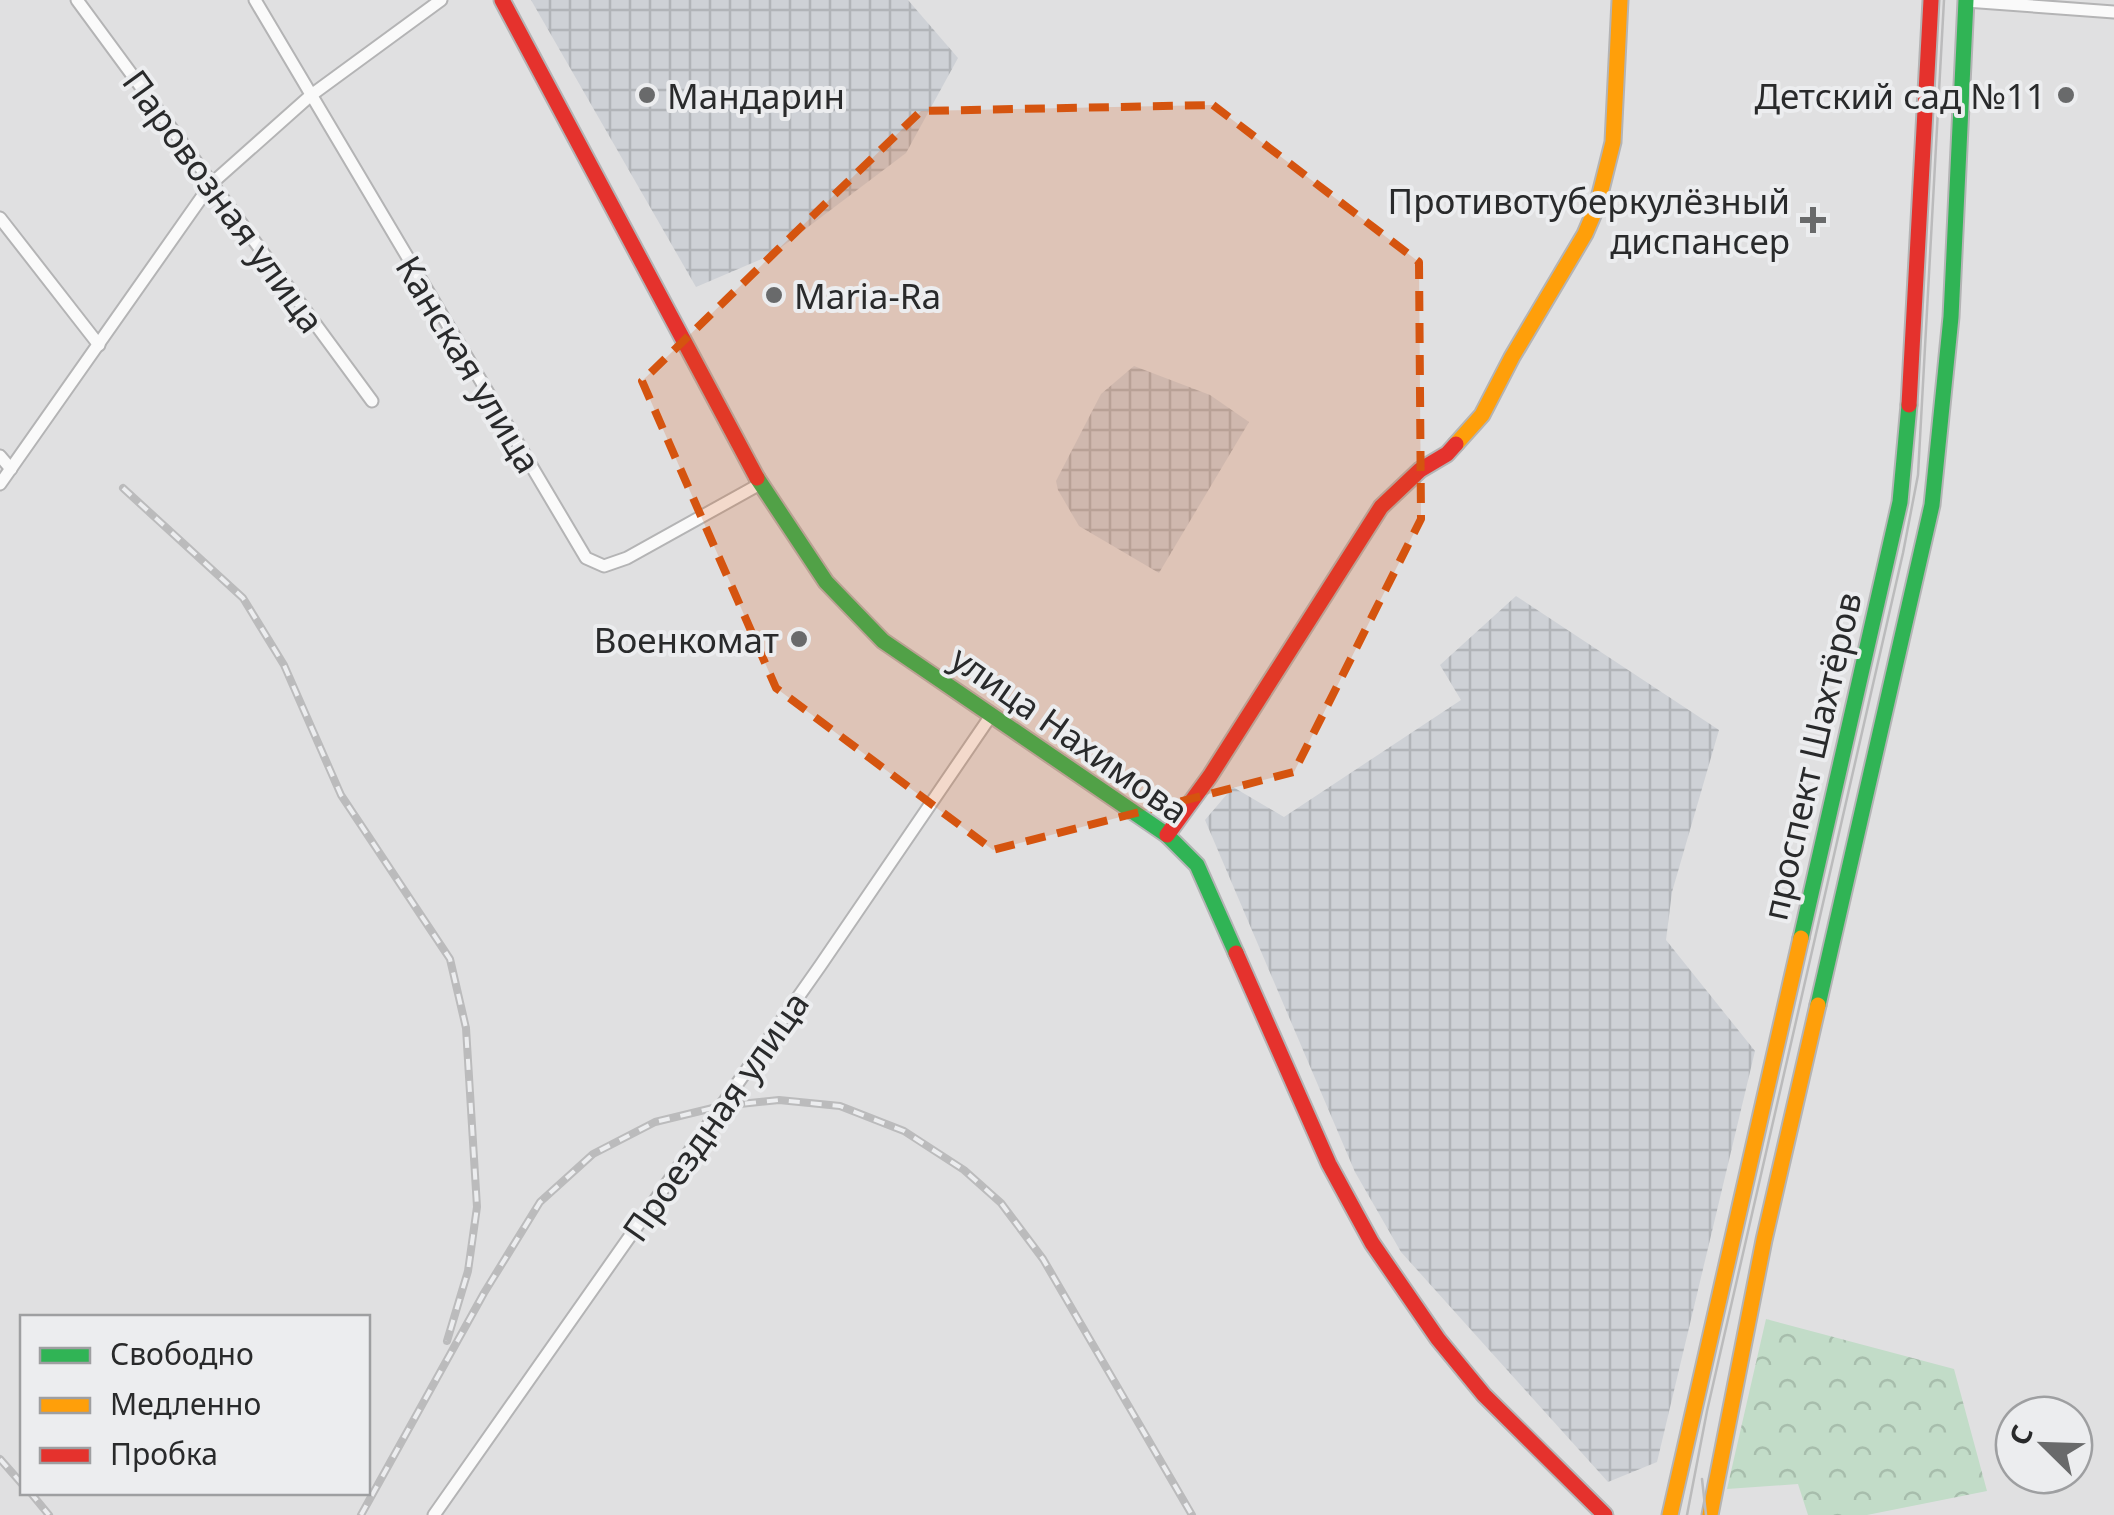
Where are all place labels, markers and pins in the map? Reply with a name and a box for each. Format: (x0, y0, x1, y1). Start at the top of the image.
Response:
place label: Мандарин (667, 72, 845, 119)
place label: Детский сад №11 (1754, 72, 2046, 119)
marker: Мандарин (636, 84, 658, 106)
marker: Детский сад №11 (2055, 84, 2077, 106)
place label: Противотуберкулёзный диспансер (1388, 177, 1790, 264)
marker: Противотуберкулёзный диспансер (1800, 207, 1826, 233)
place label: Maria-Ra (794, 272, 941, 319)
marker: Maria-Ra (763, 284, 785, 306)
place label: Военкомат (594, 616, 779, 663)
marker: Военкомат (788, 628, 810, 650)

